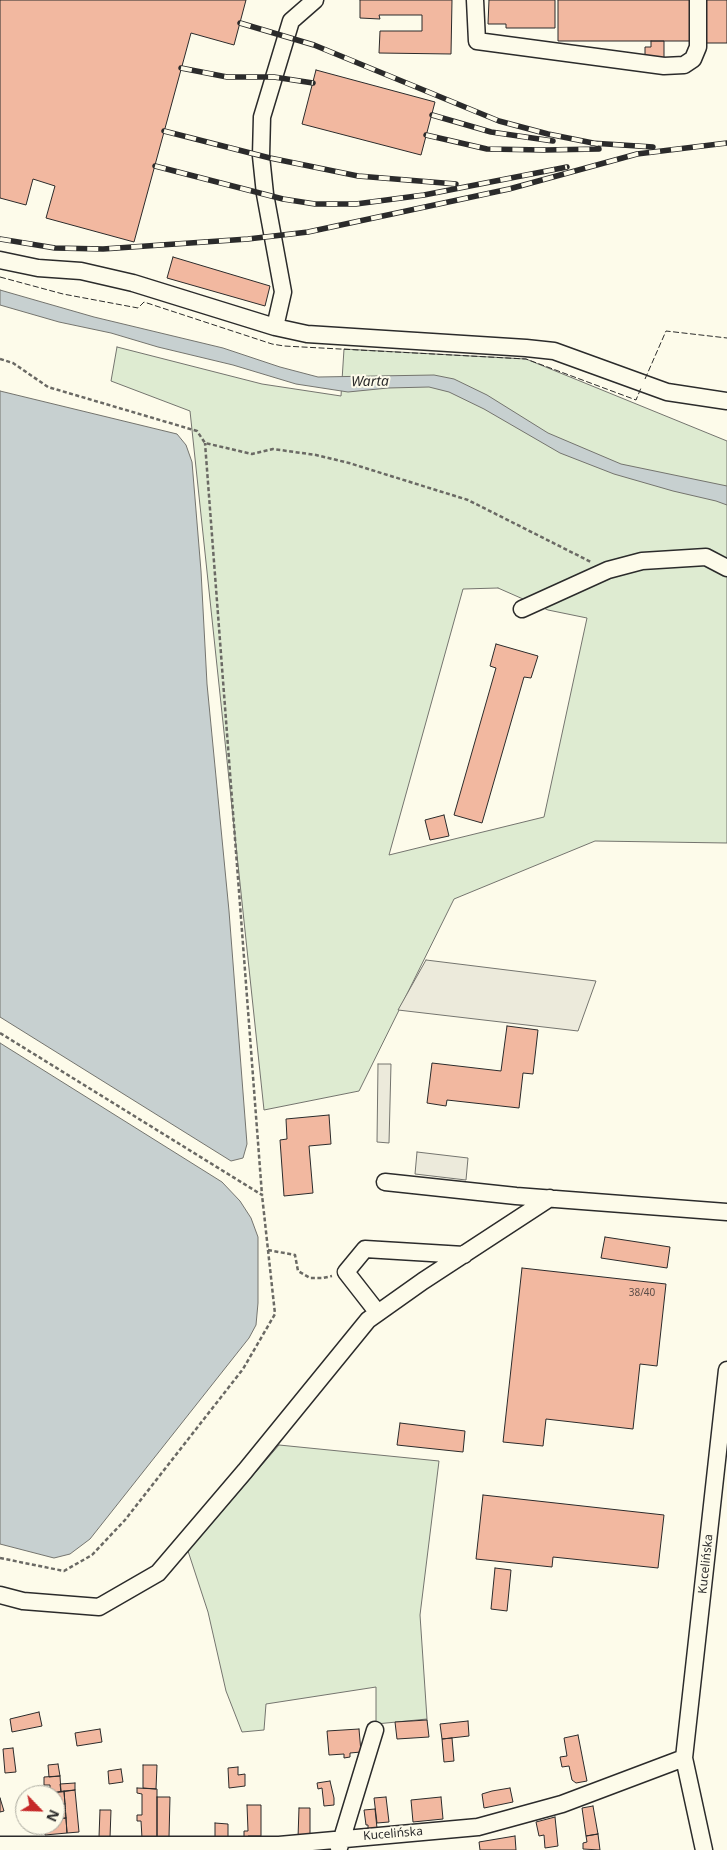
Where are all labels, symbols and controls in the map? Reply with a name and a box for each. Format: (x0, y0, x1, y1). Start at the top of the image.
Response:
water label: Warta (351, 373, 389, 391)
house number: 38/40 (629, 1287, 655, 1299)
street label: Kucelińska (696, 1533, 716, 1595)
north arrow (15, 1785, 65, 1835)
text: N (42, 1807, 64, 1825)
street label: Kucelińska (363, 1824, 423, 1844)

